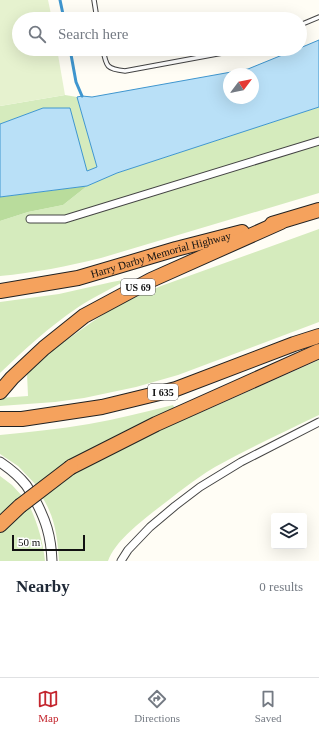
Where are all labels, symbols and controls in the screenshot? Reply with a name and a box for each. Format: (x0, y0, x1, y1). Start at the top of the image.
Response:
search box (12, 12, 307, 56)
icon: search (26, 23, 48, 45)
text: Search here (58, 26, 128, 42)
north arrow (223, 68, 259, 104)
street label: Harry Darby Memorial Highway (89, 229, 233, 280)
road number: US 69 (121, 279, 155, 295)
road number: I 635 (148, 384, 178, 400)
map controls (271, 513, 307, 549)
button: layers (271, 513, 307, 549)
scale bar (12, 533, 85, 552)
text: 50 m (18, 536, 40, 548)
text: Nearby (16, 577, 70, 596)
text: 0 results (259, 579, 303, 594)
tab: Map (37, 688, 59, 724)
tab: Directions (134, 688, 180, 724)
tab: Saved (255, 688, 282, 724)

